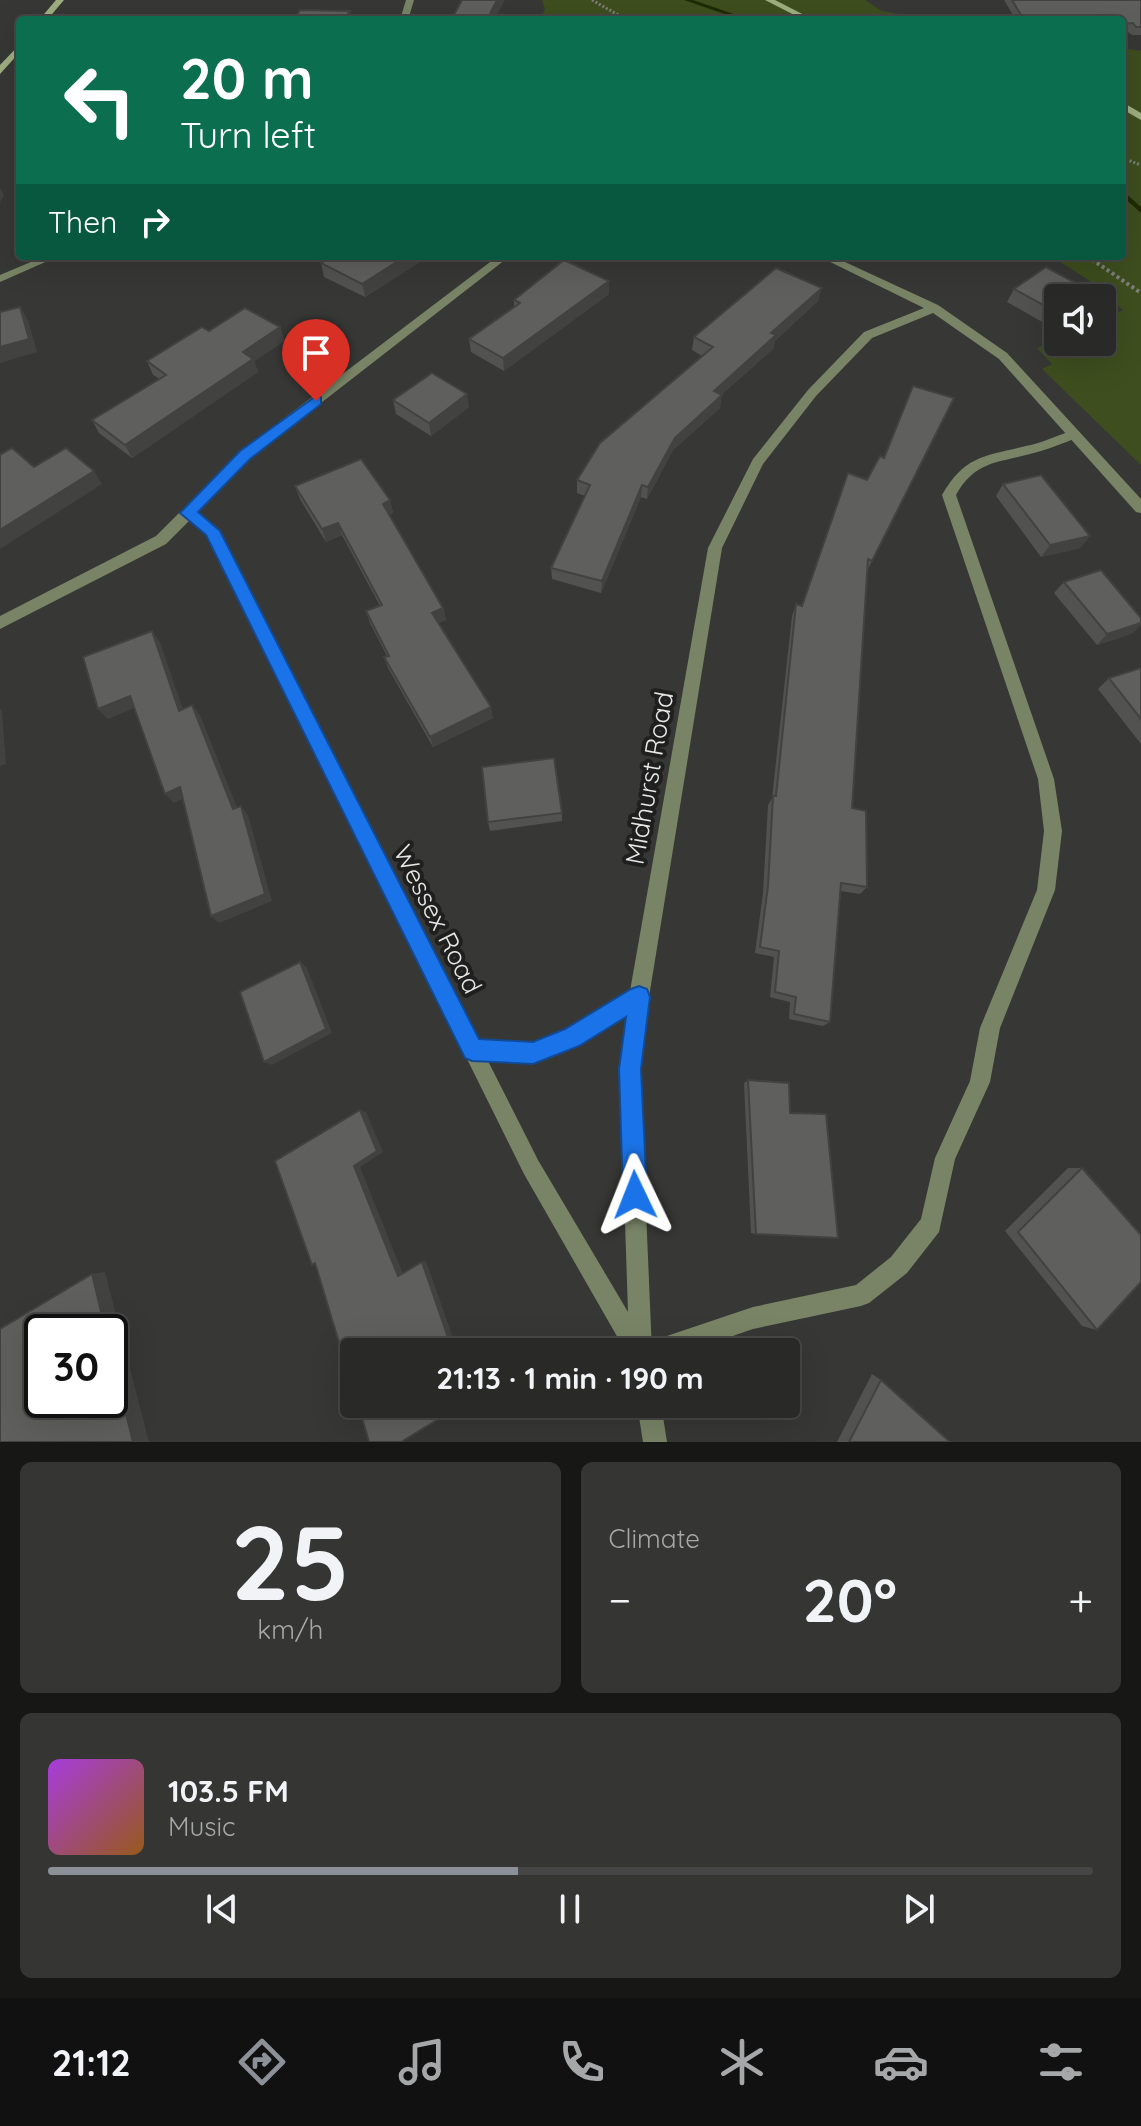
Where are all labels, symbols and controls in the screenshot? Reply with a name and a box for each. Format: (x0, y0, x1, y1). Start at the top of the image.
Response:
text: 20 m (180, 43, 314, 113)
icon: left (48, 48, 152, 152)
text: Turn left (180, 112, 316, 157)
icon: right (133, 200, 177, 244)
text: Then (48, 203, 117, 241)
map controls (1044, 284, 1116, 356)
button: sound (1044, 284, 1116, 356)
pin (282, 319, 350, 401)
icon: arrive (294, 331, 338, 375)
street label: Midhurst Road (618, 689, 680, 867)
street label: Wessex Road (386, 839, 490, 999)
position arrow (593, 1153, 677, 1237)
speed limit sign: 30 (24, 1314, 128, 1418)
text: 21:13 · 1 min · 190 m (436, 1359, 704, 1397)
text: 25 (231, 1496, 350, 1626)
text: Climate (609, 1522, 700, 1555)
text: 20° (803, 1562, 897, 1637)
text: − (609, 1572, 631, 1627)
text: + (1068, 1572, 1093, 1627)
text: km/h (257, 1613, 323, 1646)
text: 103.5 FM (168, 1772, 289, 1810)
text: Music (168, 1810, 236, 1843)
icon: previous (200, 1887, 244, 1931)
icon: pause (548, 1887, 592, 1931)
icon: next (897, 1887, 941, 1931)
icon: directions (234, 2034, 290, 2090)
icon: music (394, 2034, 450, 2090)
icon: phone (554, 2034, 610, 2090)
icon: climate (714, 2034, 770, 2090)
icon: car (873, 2034, 929, 2090)
icon: filters (1033, 2034, 1089, 2090)
text: 21:12 (52, 2040, 131, 2085)

